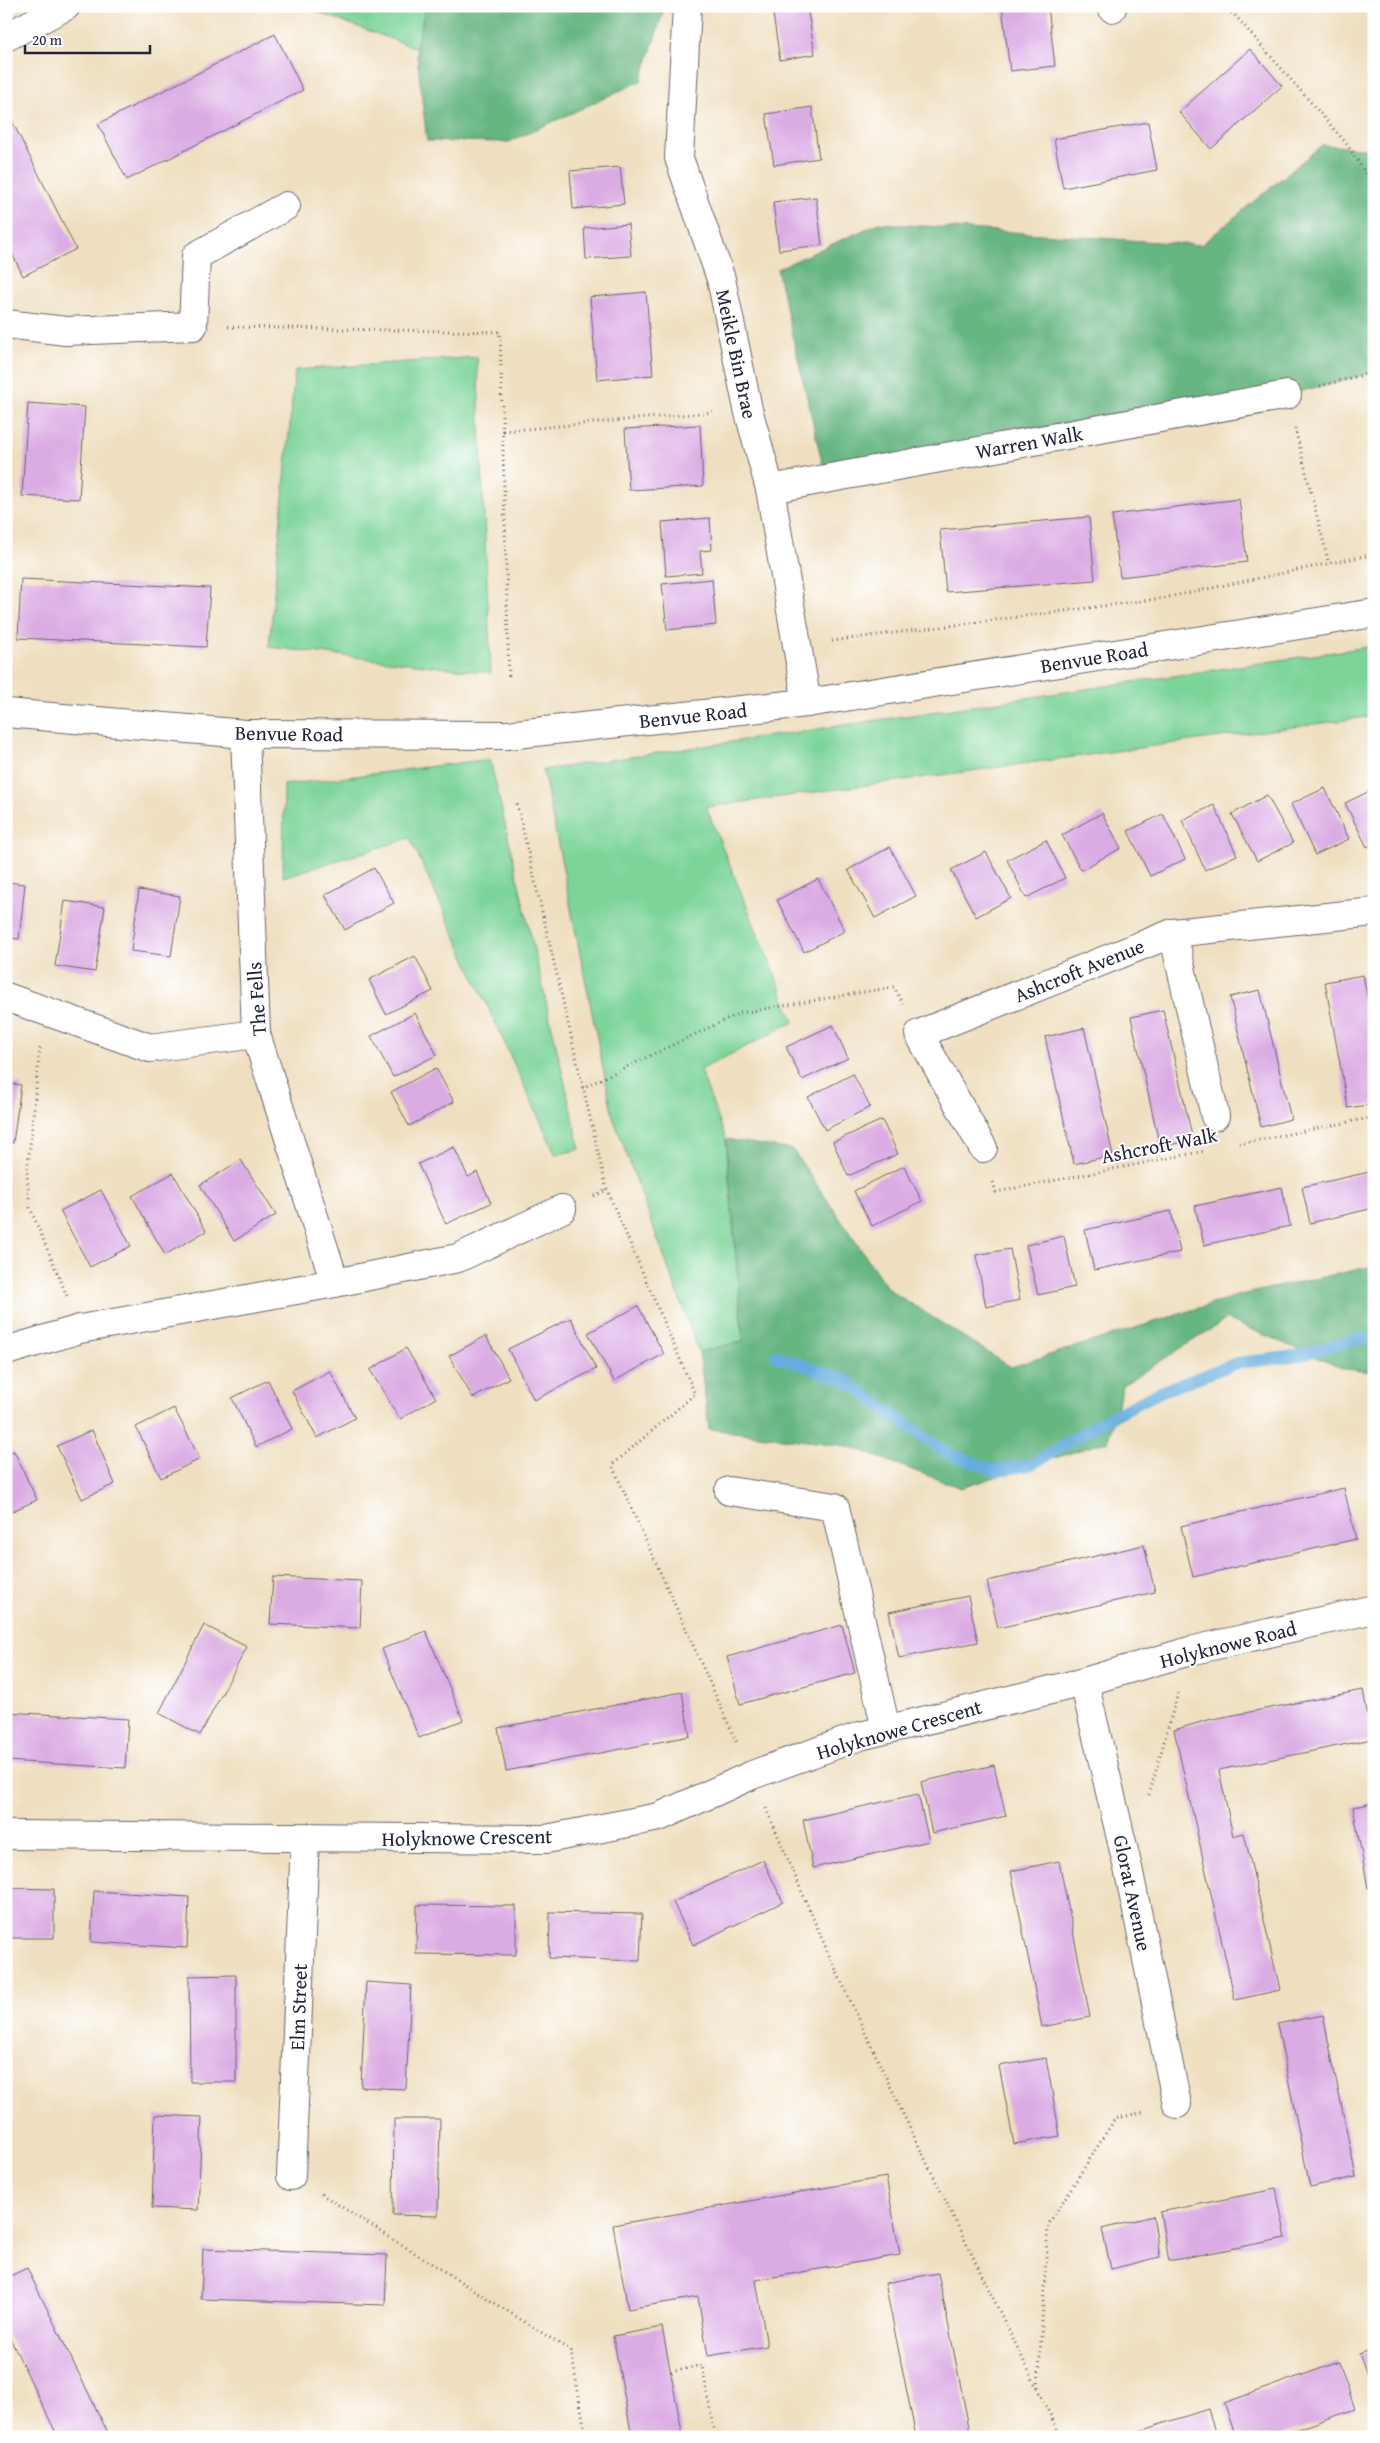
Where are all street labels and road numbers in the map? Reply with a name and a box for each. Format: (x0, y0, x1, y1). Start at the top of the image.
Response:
street label: Meikle Bin Brae (709, 287, 765, 421)
street label: Warren Walk (973, 418, 1086, 466)
street label: Benvue Road (1038, 634, 1150, 680)
street label: Benvue Road (638, 695, 749, 735)
street label: Benvue Road (235, 718, 344, 748)
street label: Ashcroft Avenue (1010, 931, 1148, 1009)
street label: The Fells (239, 961, 273, 1037)
street label: Ashcroft Walk (1098, 1119, 1220, 1170)
street label: Holyknowe Road (1157, 1613, 1300, 1675)
street label: Holyknowe Crescent (813, 1692, 985, 1766)
street label: Holyknowe Crescent (381, 1821, 553, 1853)
street label: Glorat Avenue (1107, 1832, 1159, 1954)
street label: Elm Street (282, 1963, 314, 2051)

